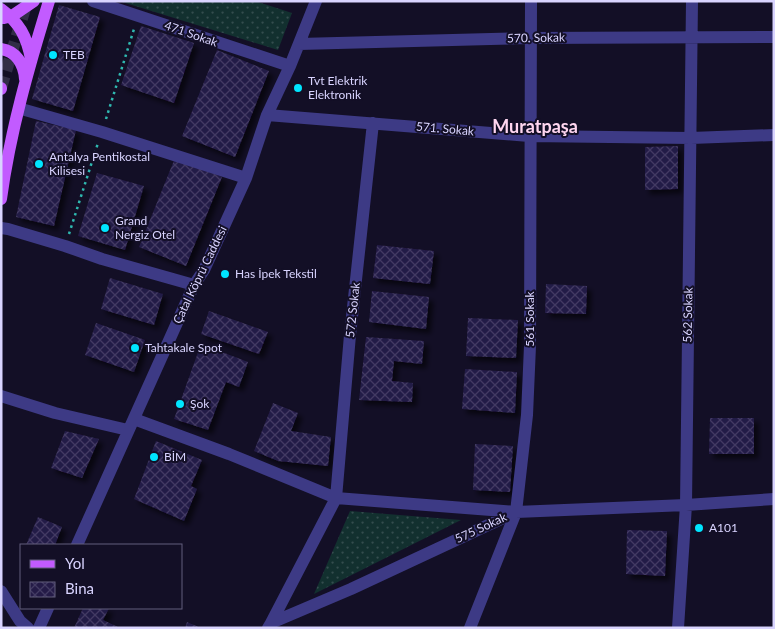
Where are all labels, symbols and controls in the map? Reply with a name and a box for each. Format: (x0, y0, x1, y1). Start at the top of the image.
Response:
street label: 471 Sokak (163, 17, 221, 50)
street label: 570. Sokak (507, 29, 566, 46)
place label: TEB (63, 47, 85, 62)
marker: TEB (47, 49, 59, 61)
place label: Tvt Elektrik Elektronik (308, 73, 368, 102)
marker: Tvt Elektrik Elektronik (292, 82, 304, 94)
district label: Muratpaşa (492, 115, 578, 137)
street label: 571. Sokak (415, 118, 476, 139)
place label: Antalya Pentikostal Kilisesi (49, 149, 150, 178)
marker: Antalya Pentikostal Kilisesi (33, 158, 45, 170)
place label: Grand Nergiz Otel (115, 213, 175, 242)
marker: Grand Nergiz Otel (99, 222, 111, 234)
street label: Çatal Köprü Caddesi (169, 223, 230, 326)
place label: Has İpek Tekstil (235, 266, 317, 281)
marker: Has İpek Tekstil (219, 268, 231, 280)
street label: 572 Sokak (342, 281, 363, 338)
street label: 562 Sokak (680, 286, 695, 343)
street label: 561 Sokak (522, 290, 537, 347)
place label: Tahtakale Spot (145, 340, 223, 355)
marker: Tahtakale Spot (129, 342, 141, 354)
place label: Şok (190, 396, 210, 411)
marker: Şok (174, 398, 186, 410)
place label: BİM (164, 449, 186, 464)
marker: BİM (148, 451, 160, 463)
street label: 575 Sokak (453, 509, 510, 546)
place label: A101 (709, 520, 738, 535)
marker: A101 (693, 522, 705, 534)
legend (20, 544, 182, 609)
text: Yol (65, 554, 85, 572)
text: Bina (65, 579, 94, 597)

